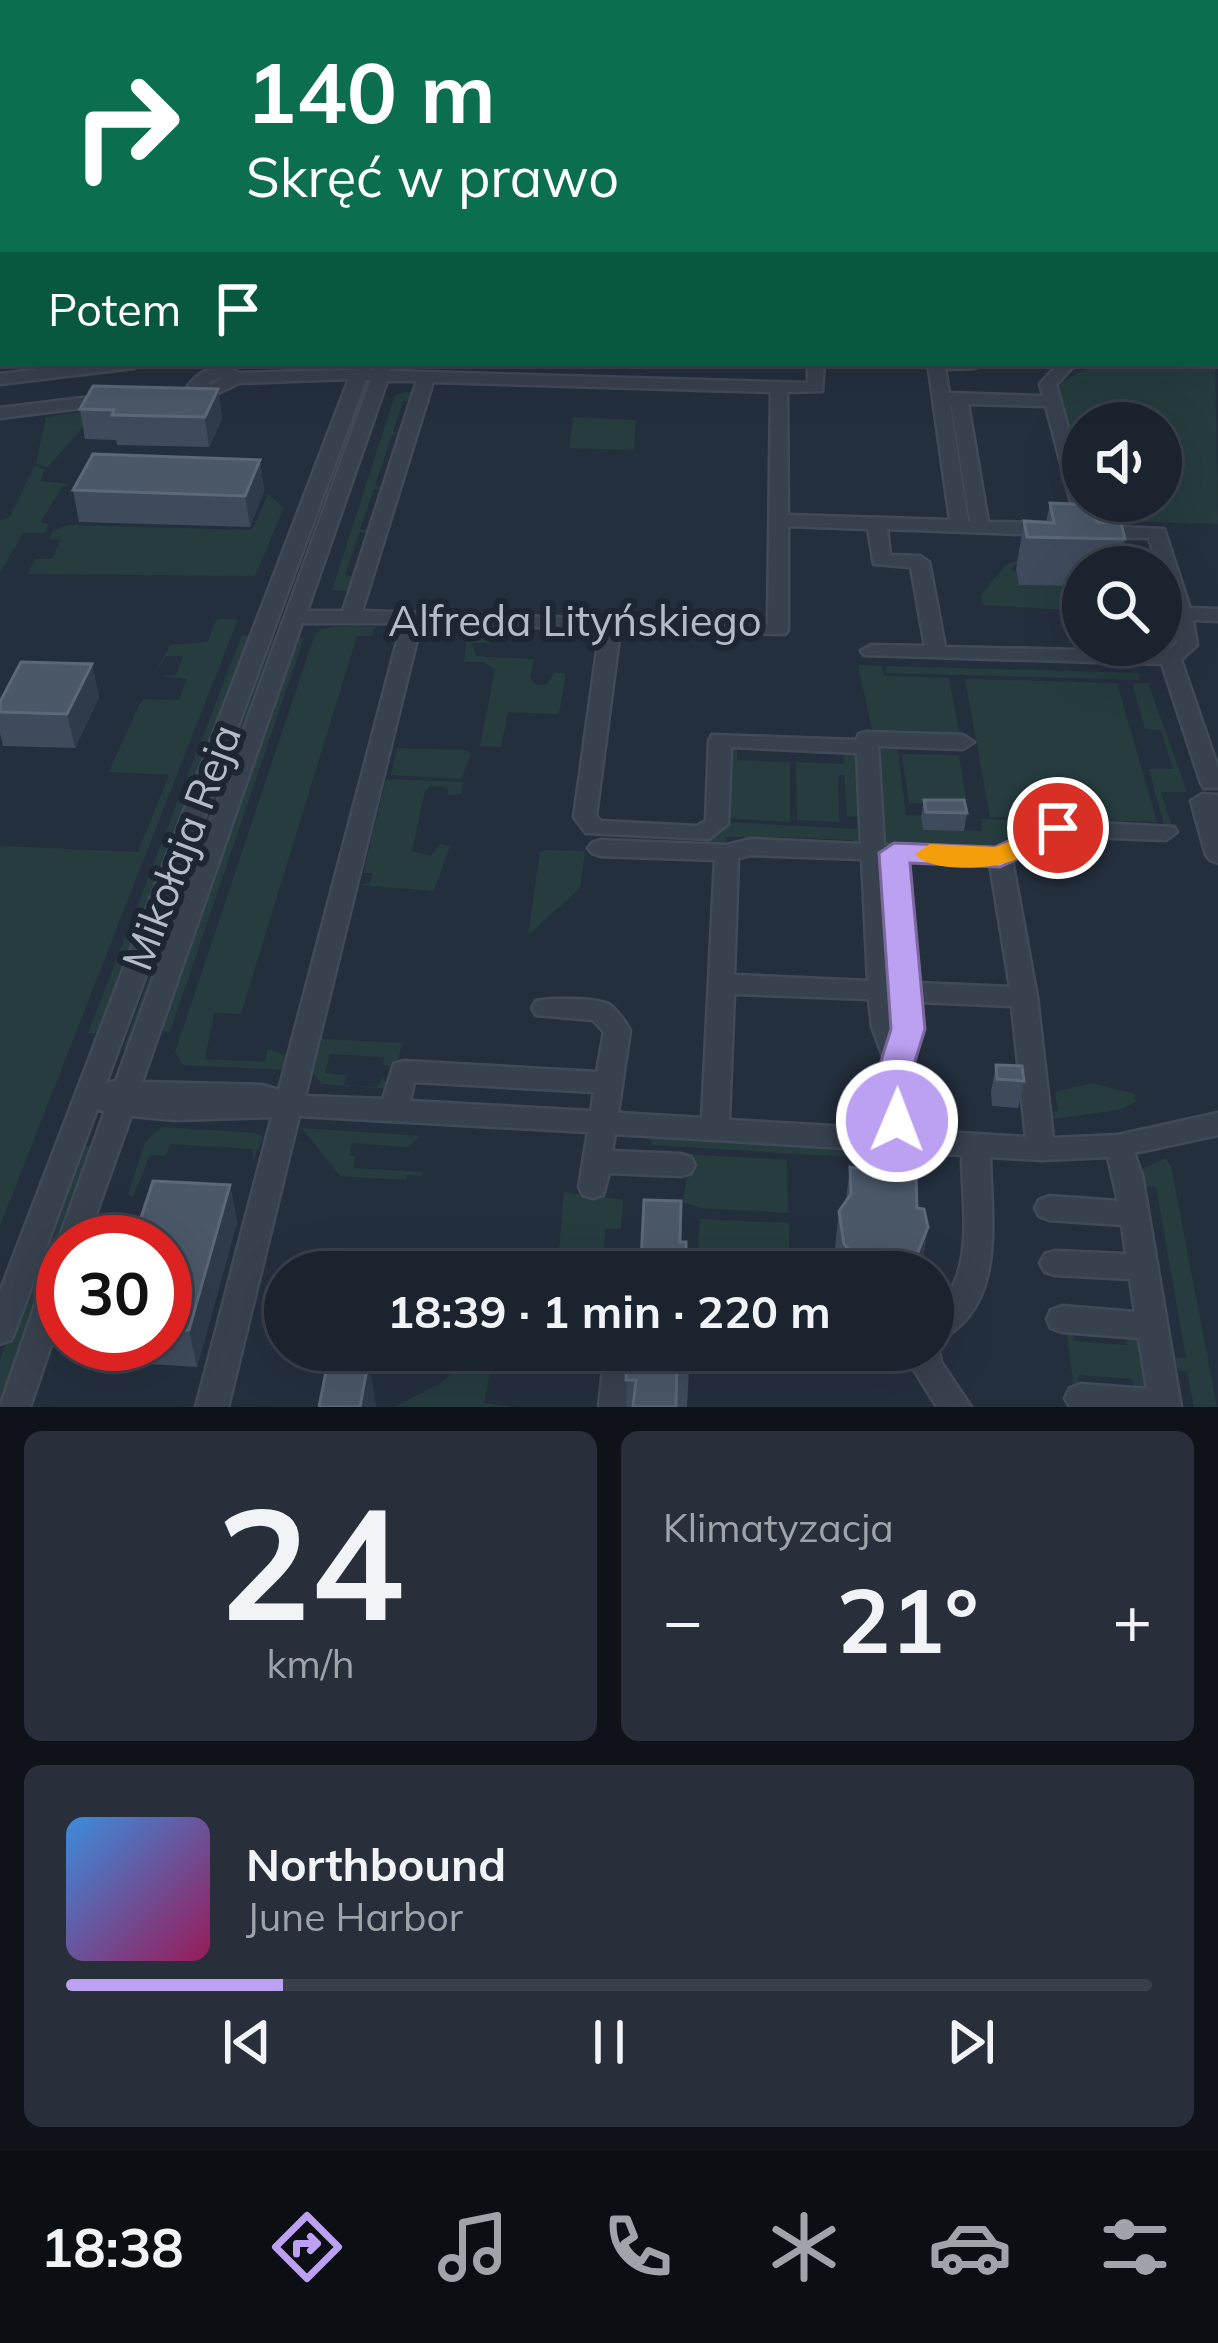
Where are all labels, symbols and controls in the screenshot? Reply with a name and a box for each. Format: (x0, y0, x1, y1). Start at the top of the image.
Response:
text: 140 m (246, 39, 496, 144)
icon: right (48, 48, 204, 204)
text: Skręć w prawo (246, 143, 619, 211)
icon: arrive (205, 276, 271, 342)
text: Potem (48, 281, 181, 337)
map controls (1062, 402, 1182, 666)
button: sound (1062, 402, 1182, 522)
button: search (1062, 546, 1182, 666)
street label: Alfreda Lityńskiego (388, 594, 762, 647)
street label: Mikołaja Reja (110, 717, 252, 977)
pin (1007, 777, 1109, 879)
icon: arrive (1025, 795, 1091, 861)
position arrow (834, 1058, 960, 1184)
speed limit sign: 30 (36, 1215, 192, 1371)
text: 18:39 · 1 min · 220 m (387, 1283, 831, 1339)
text: 24 (217, 1463, 404, 1659)
text: Klimatyzacja (663, 1503, 894, 1552)
text: 21° (836, 1563, 979, 1676)
text: − (663, 1578, 703, 1661)
text: + (1112, 1578, 1152, 1661)
text: km/h (266, 1639, 355, 1688)
text: Northbound (246, 1836, 506, 1892)
text: June Harbor (246, 1892, 463, 1941)
icon: previous (214, 2009, 280, 2075)
icon: pause (576, 2009, 642, 2075)
icon: next (938, 2009, 1004, 2075)
icon: directions (265, 2205, 349, 2289)
icon: music (431, 2205, 515, 2289)
icon: phone (596, 2205, 680, 2289)
icon: climate (762, 2205, 846, 2289)
icon: car (928, 2205, 1012, 2289)
icon: filters (1093, 2205, 1177, 2289)
text: 18:38 (41, 2213, 184, 2281)

